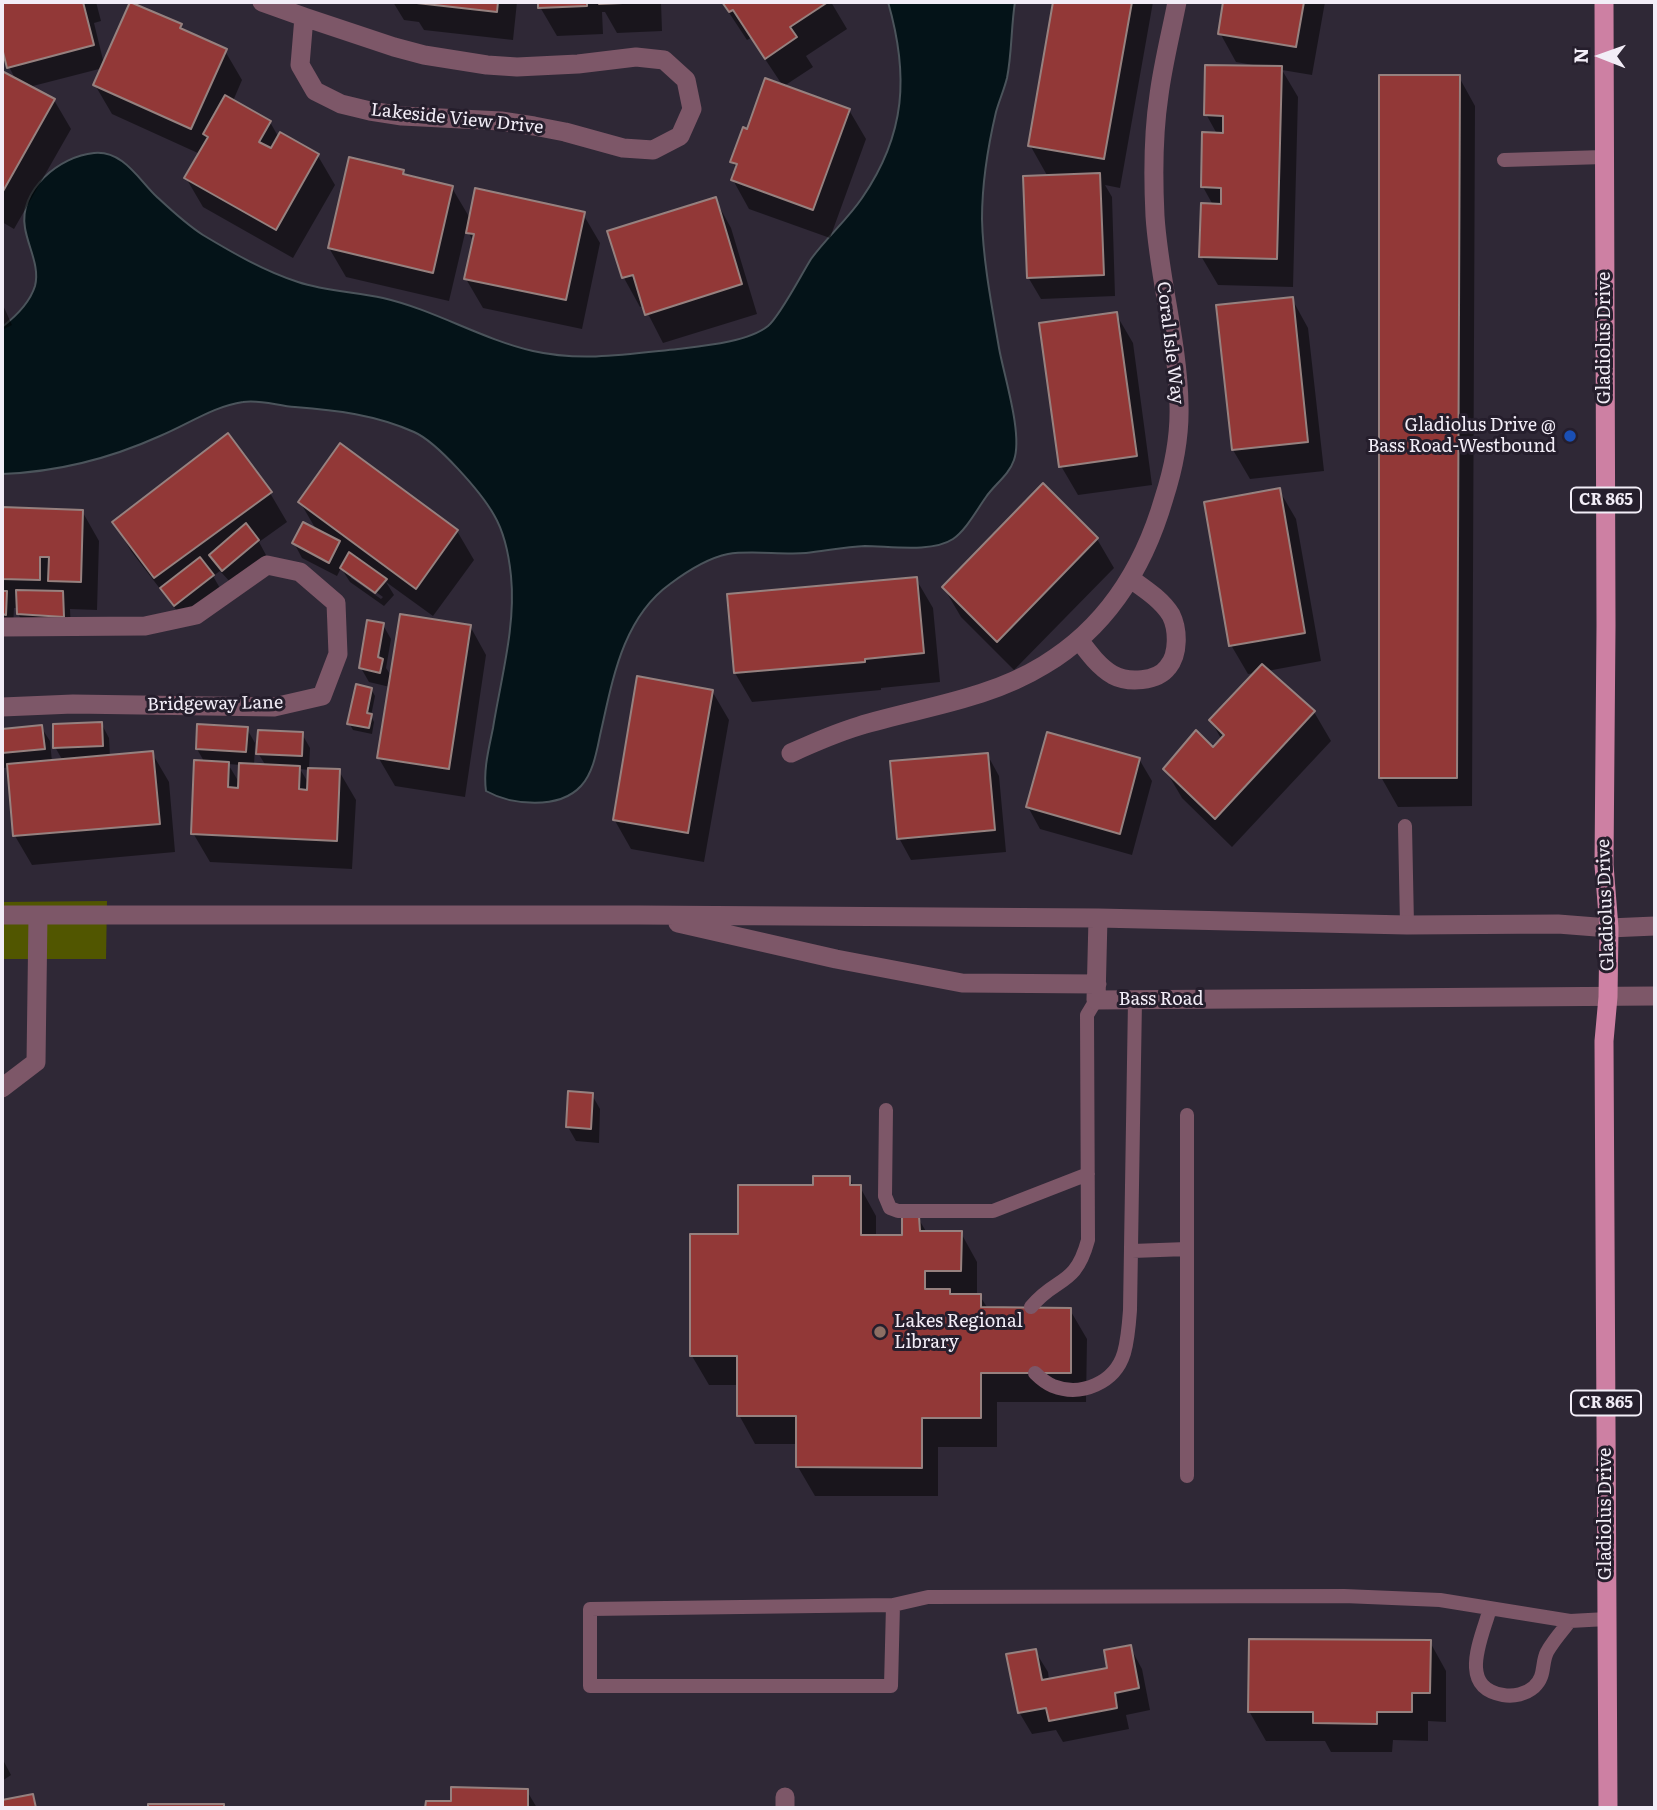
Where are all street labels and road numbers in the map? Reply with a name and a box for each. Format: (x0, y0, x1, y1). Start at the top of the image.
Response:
street label: Lakeside View Drive (370, 99, 544, 139)
street label: Gladiolus Drive (1594, 272, 1616, 404)
street label: Coral Isle Way (1152, 280, 1188, 406)
road number: CR 865 (1571, 488, 1641, 512)
street label: Bridgeway Lane (147, 692, 283, 716)
street label: Gladiolus Drive (1593, 838, 1619, 972)
street label: Bass Road (1119, 989, 1203, 1011)
road number: CR 865 (1571, 1390, 1641, 1415)
street label: Gladiolus Drive (1595, 1448, 1617, 1580)

